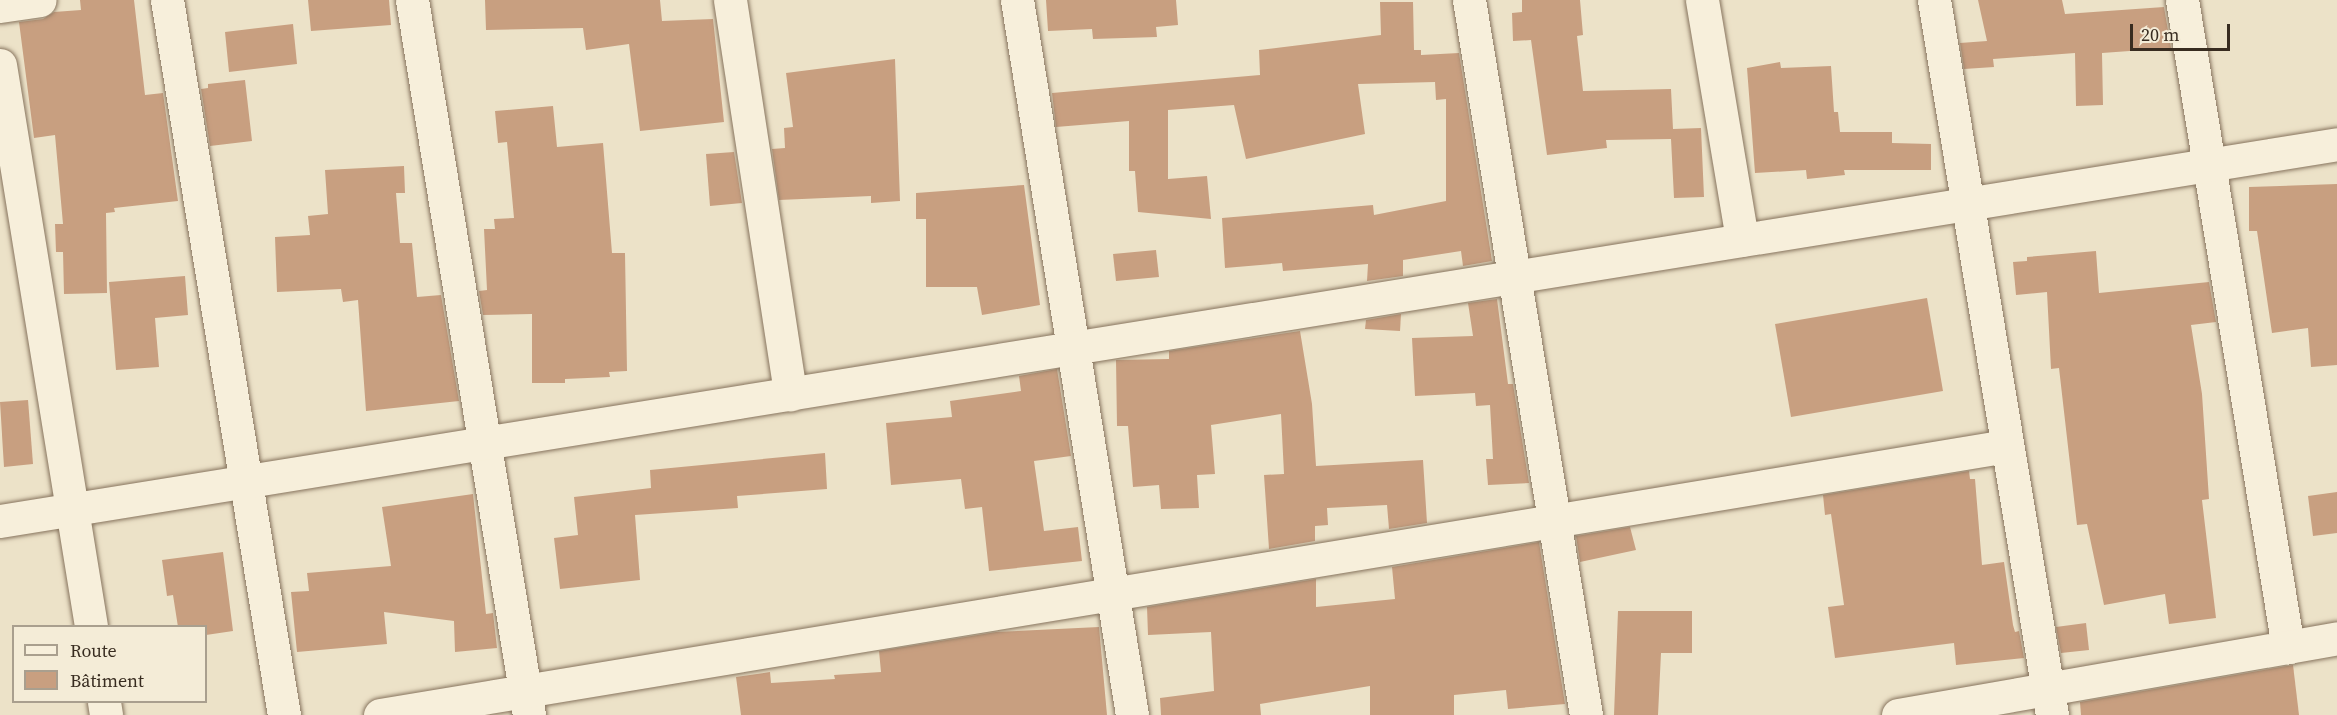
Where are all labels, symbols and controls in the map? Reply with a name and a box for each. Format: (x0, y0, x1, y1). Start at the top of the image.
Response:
scale bar (2133, 12, 2234, 50)
text: 20 m (2141, 22, 2179, 47)
legend (12, 625, 207, 703)
text: Route (70, 638, 117, 663)
text: Bâtiment (70, 668, 144, 693)

